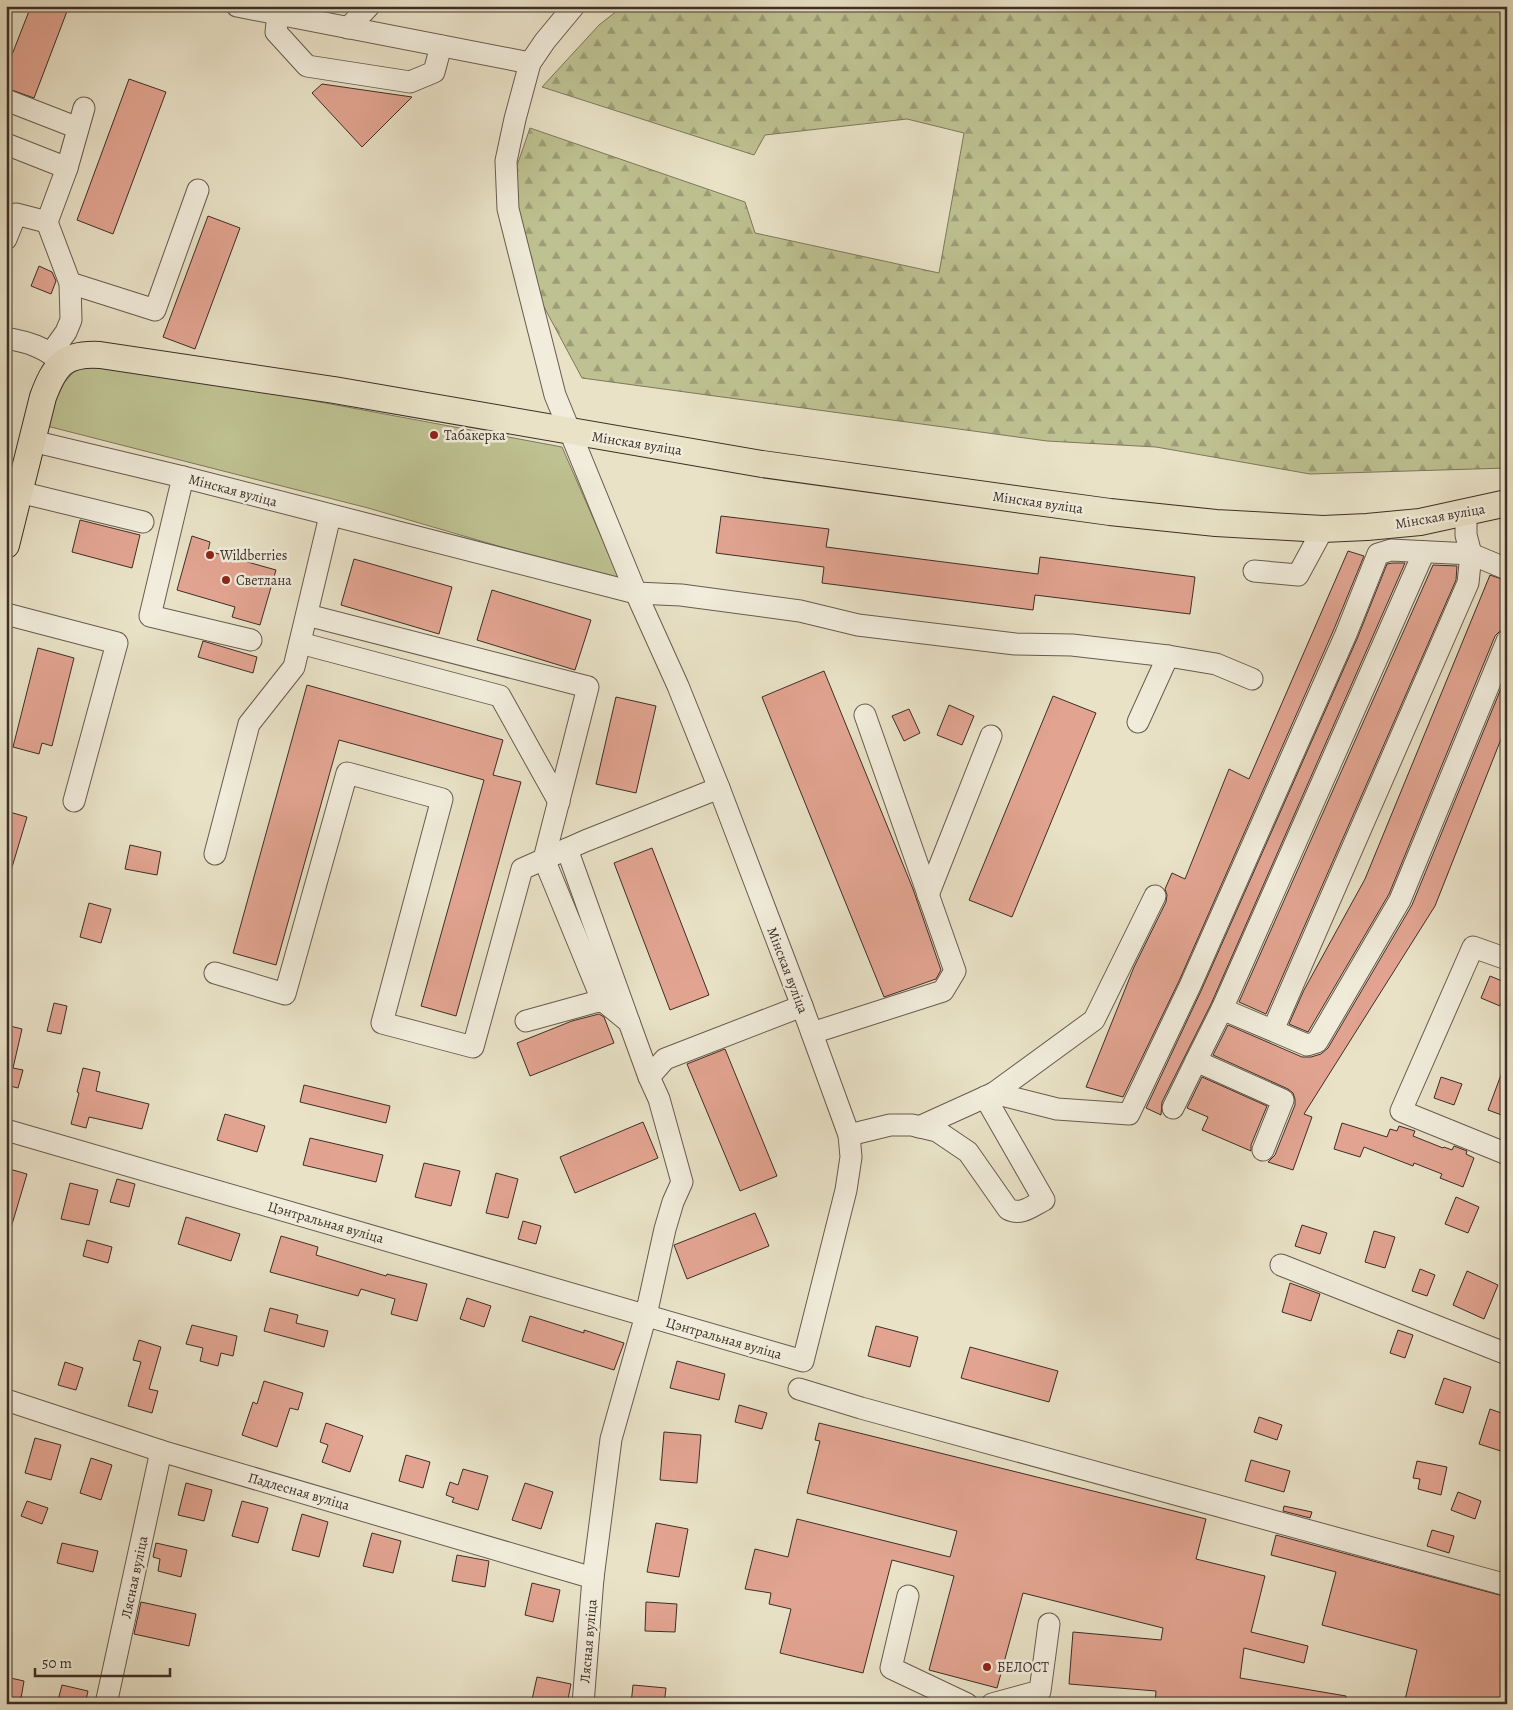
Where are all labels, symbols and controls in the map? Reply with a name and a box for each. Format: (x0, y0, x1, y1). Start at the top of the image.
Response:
place label: Табакерка (444, 426, 506, 445)
street label: Мінская вуліца (590, 427, 684, 460)
marker: Табакерка (428, 429, 440, 441)
street label: Мінская вуліца (186, 470, 280, 512)
street label: Мінская вуліца (992, 487, 1085, 518)
street label: Мінская вуліца (1394, 499, 1487, 534)
place label: Wildberries (219, 546, 287, 565)
marker: Wildberries (204, 549, 216, 561)
place label: Светлана (236, 571, 292, 590)
marker: Светлана (220, 574, 232, 586)
street label: Мінская вуліца (762, 924, 813, 1017)
street label: Цэнтральная вуліца (266, 1197, 387, 1248)
street label: Цэнтральная вуліца (664, 1313, 785, 1364)
street label: Падлесная вуліца (246, 1468, 352, 1515)
street label: Лясная вуліца (116, 1533, 153, 1620)
street label: Лясная вуліца (575, 1598, 602, 1684)
scale bar (35, 1645, 170, 1677)
text: 50 m (42, 1653, 72, 1673)
place label: БЕЛОСТ (997, 1658, 1049, 1677)
marker: БЕЛОСТ (981, 1661, 993, 1673)

